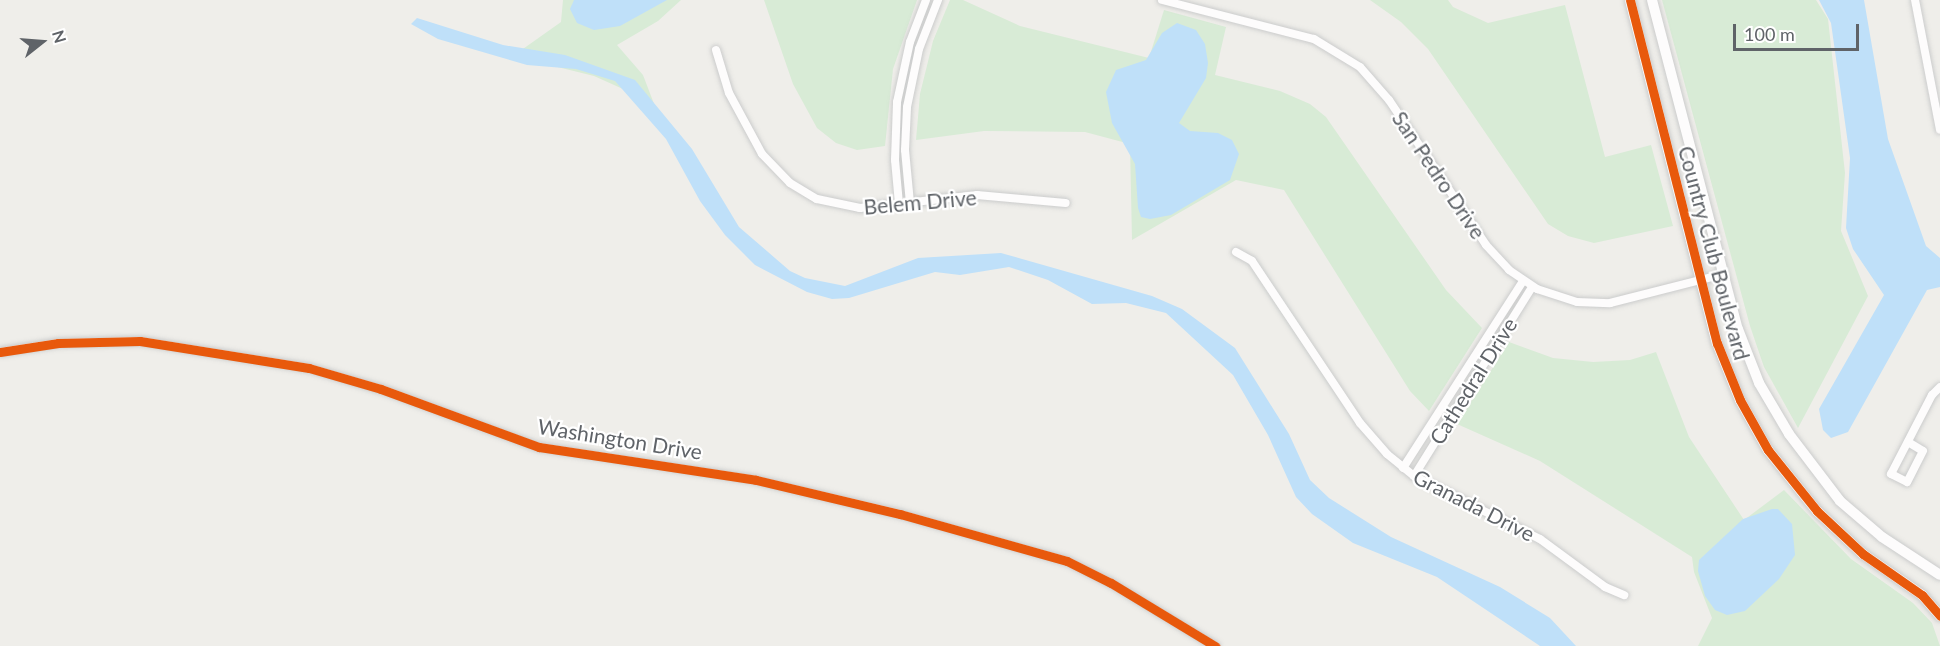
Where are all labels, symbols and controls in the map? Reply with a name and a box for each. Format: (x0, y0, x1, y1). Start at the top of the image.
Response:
north arrow (12, 12, 72, 72)
scale bar (1736, 12, 1862, 50)
text: 100 m (1744, 23, 1795, 45)
text: N (49, 28, 71, 45)
street label: San Pedro Drive (1387, 107, 1491, 243)
street label: Country Club Boulevard (1673, 143, 1755, 363)
street label: Belem Drive (862, 185, 978, 219)
street label: Cathedral Drive (1424, 313, 1522, 449)
street label: Washington Drive (536, 414, 704, 464)
street label: Granada Drive (1409, 464, 1539, 546)

